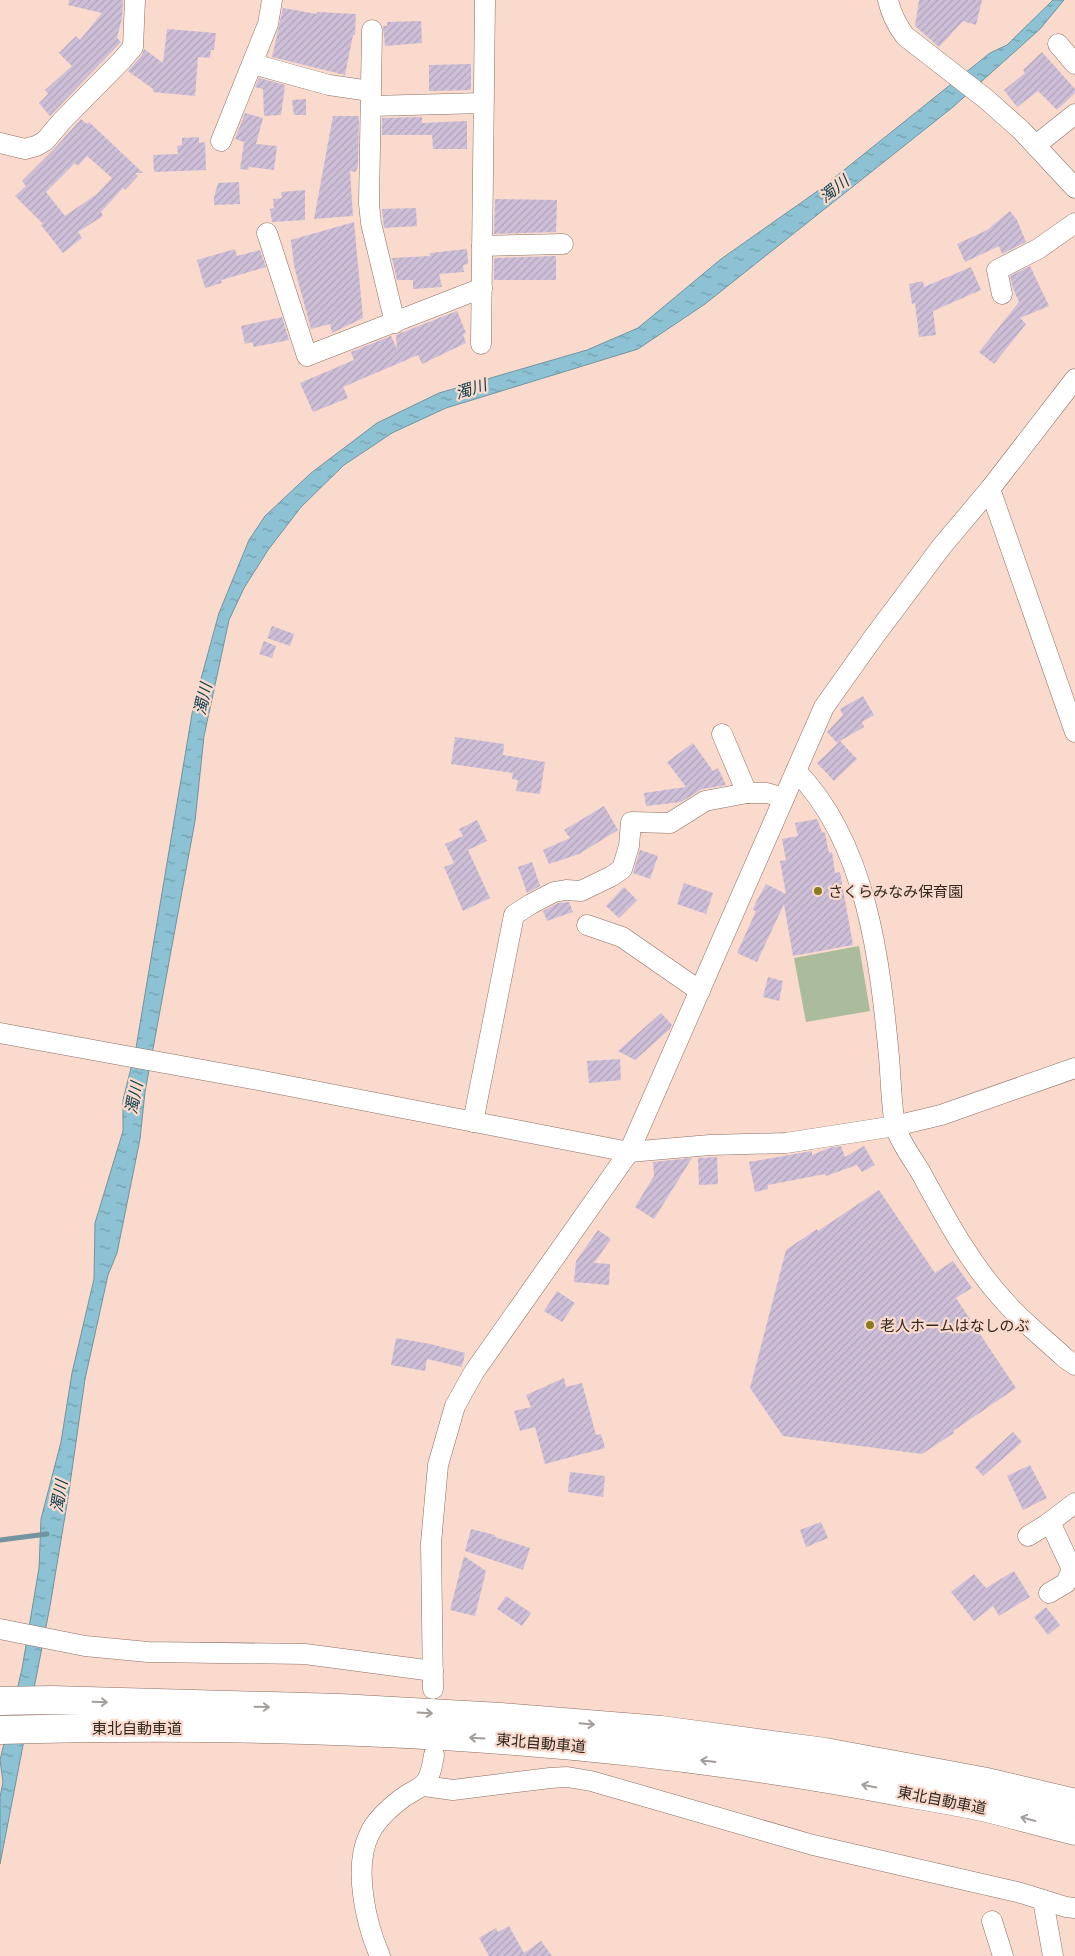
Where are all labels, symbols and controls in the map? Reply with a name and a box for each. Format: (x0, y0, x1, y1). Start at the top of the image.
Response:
water label: 濁川 (816, 171, 853, 206)
water label: 濁川 (453, 376, 491, 402)
water label: 濁川 (191, 680, 215, 717)
place label: さくらみなみ保育園 (828, 883, 963, 900)
marker: さくらみなみ保育園 (812, 885, 824, 897)
water label: 濁川 (123, 1079, 146, 1115)
place label: 老人ホームはなしのぶ (880, 1317, 1030, 1334)
marker: 老人ホームはなしのぶ (864, 1319, 876, 1331)
water label: 濁川 (48, 1477, 70, 1513)
one-way arrow (92, 1697, 108, 1707)
one-way arrow (254, 1702, 270, 1711)
one-way arrow (416, 1708, 432, 1717)
street label: 東北自動車道 (92, 1720, 182, 1737)
one-way arrow (578, 1720, 594, 1729)
street label: 東北自動車道 (495, 1731, 587, 1755)
one-way arrow (469, 1733, 486, 1743)
one-way arrow (701, 1756, 717, 1766)
one-way arrow (861, 1780, 877, 1790)
street label: 東北自動車道 (896, 1783, 988, 1817)
one-way arrow (1020, 1814, 1036, 1823)

